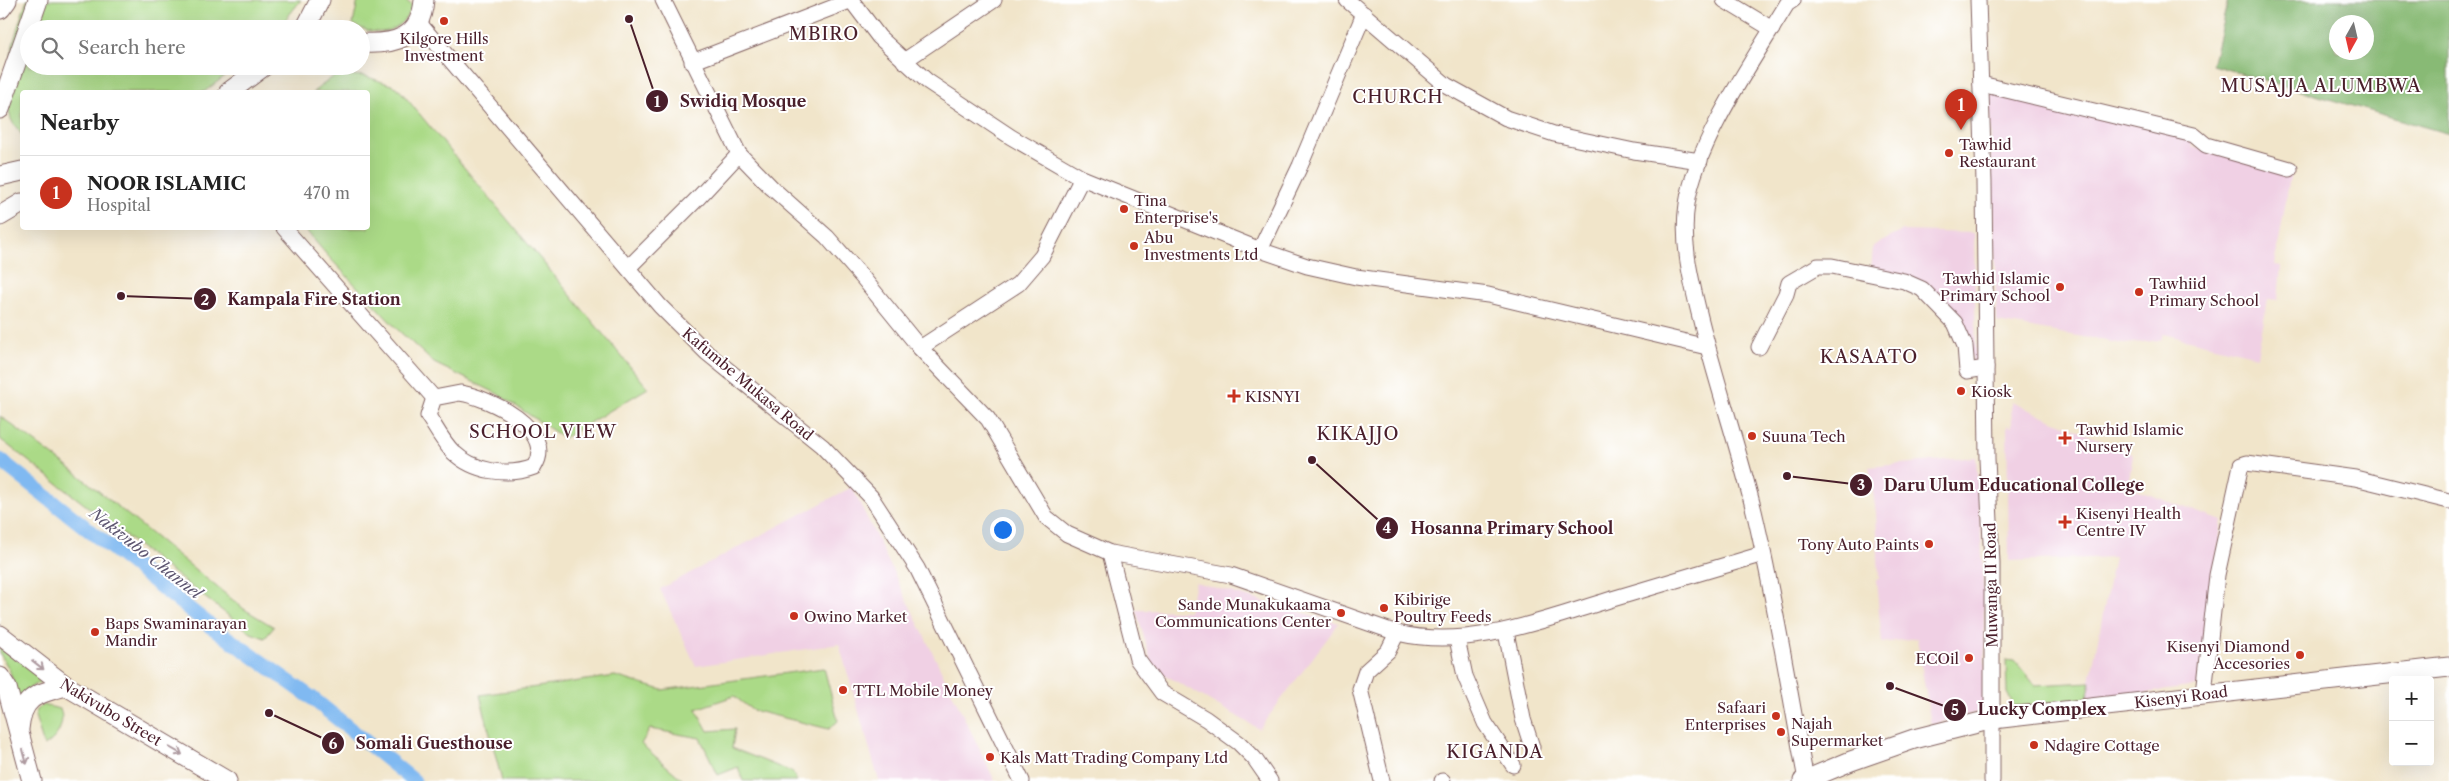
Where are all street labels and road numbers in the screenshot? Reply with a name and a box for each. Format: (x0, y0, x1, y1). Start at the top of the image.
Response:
street label: Kafumbe Mukasa Road (679, 324, 817, 444)
street label: Muwanga II Road (1980, 522, 2002, 648)
street label: Nakivubo Street (57, 674, 166, 750)
street label: Kisenyi Road (2133, 682, 2229, 712)

